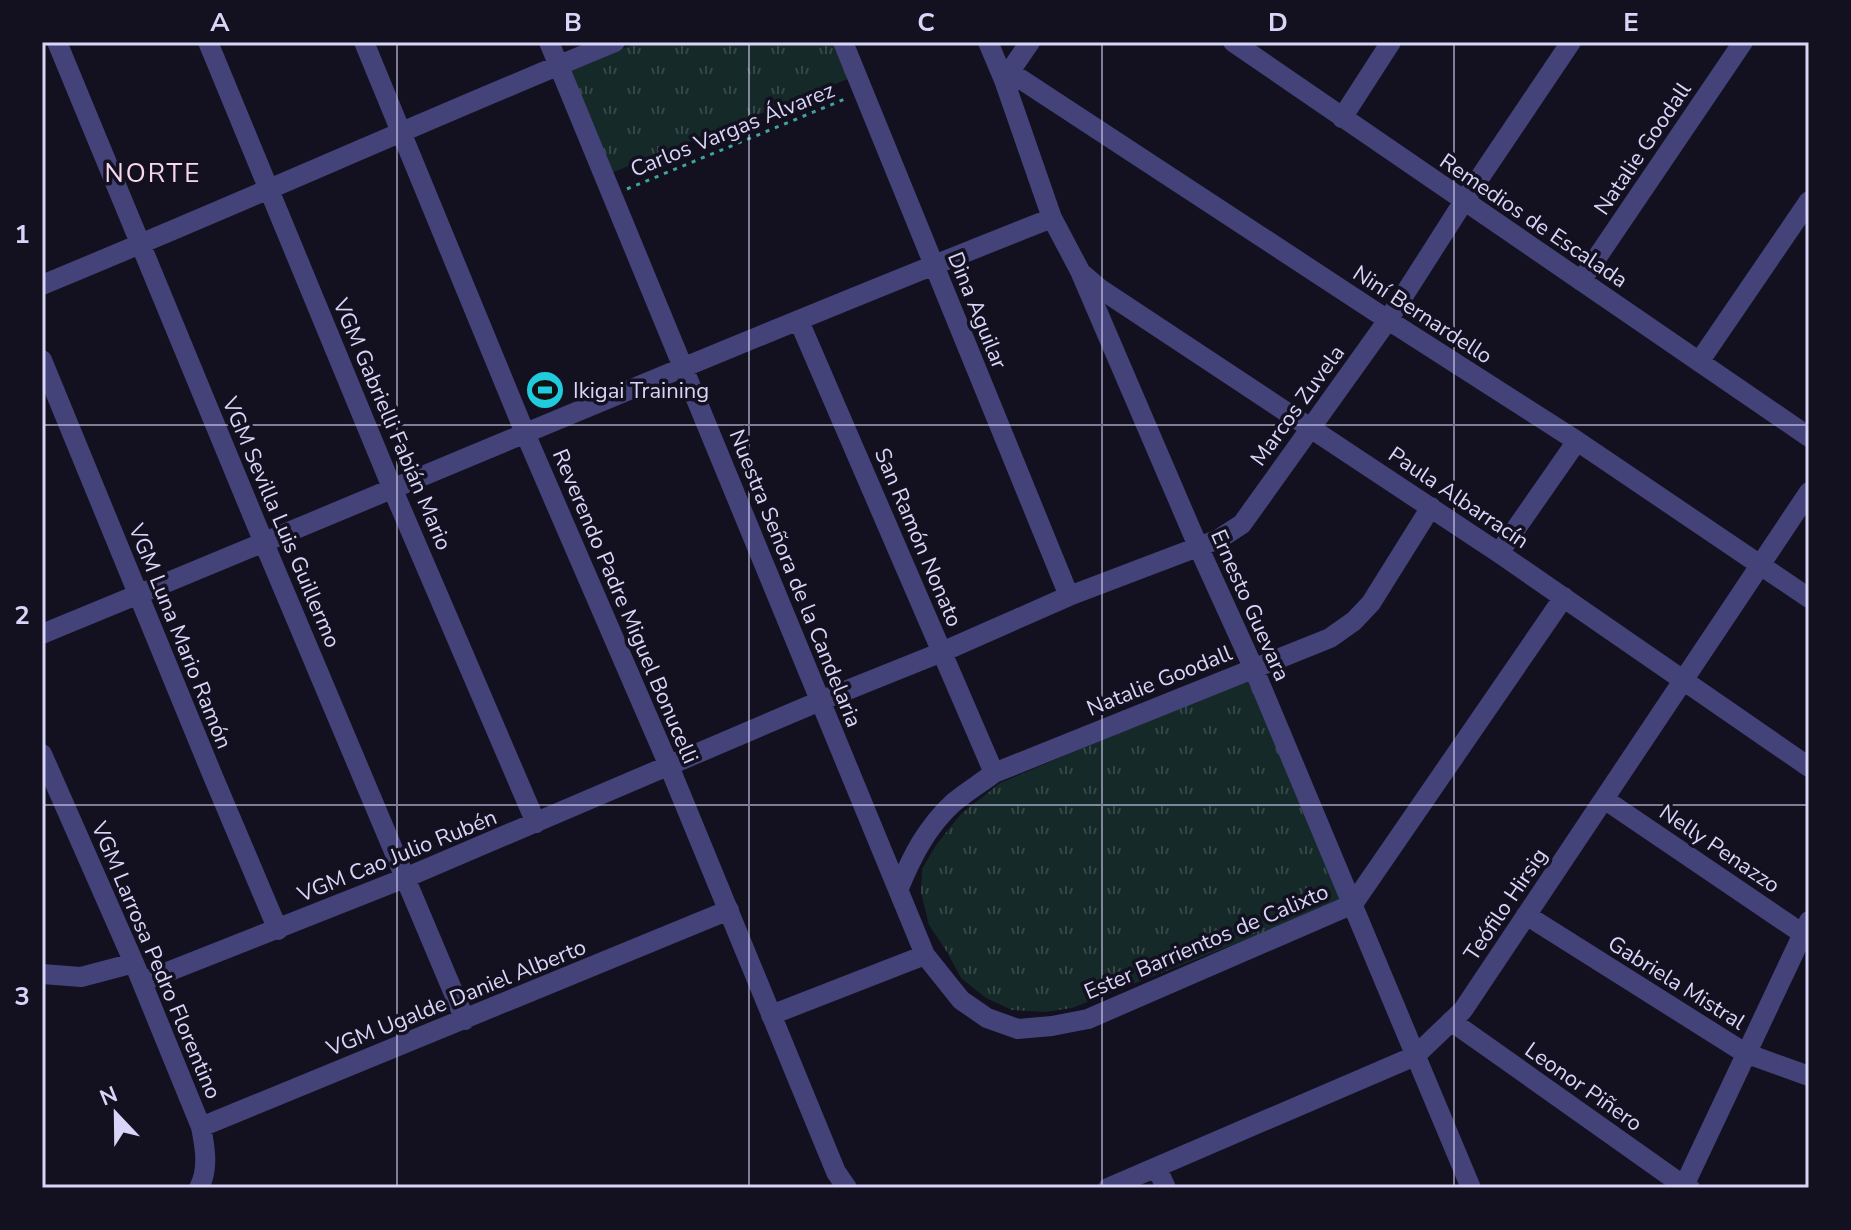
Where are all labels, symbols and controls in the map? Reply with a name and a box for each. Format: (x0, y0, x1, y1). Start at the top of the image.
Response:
text: A (210, 5, 230, 40)
text: B (564, 5, 582, 40)
text: C (917, 5, 935, 40)
text: D (1268, 5, 1288, 40)
text: E (1623, 5, 1639, 40)
street label: Carlos Vargas Álvarez (626, 75, 839, 185)
street label: Natalie Goodall (1587, 76, 1699, 221)
street label: Remedios de Escalada (1433, 147, 1633, 295)
district label: NORTE (105, 156, 201, 191)
text: 1 (14, 217, 30, 252)
street label: Dina Aguilar (940, 247, 1014, 373)
street label: Niní Bernardello (1347, 259, 1498, 371)
street label: VGM Gabrielli Fabián Mario (325, 293, 459, 555)
street label: Marcos Zuvela (1244, 339, 1352, 472)
sports icon: Ikigai Training (524, 369, 566, 411)
place label: Ikigai Training (573, 376, 709, 406)
street label: VGM Sevilla Luis Guillermo (214, 392, 348, 652)
street label: Nuestra Señora de la Candelaria (721, 425, 869, 732)
street label: Paula Albarracín (1382, 440, 1535, 556)
street label: San Ramón Nonato (867, 443, 969, 631)
street label: Reverendo Padre Miguel Bonucelli (545, 444, 705, 768)
street label: VGM Luna Mario Ramón (121, 518, 239, 753)
street label: Ernesto Guevara (1203, 525, 1297, 686)
text: 2 (14, 598, 30, 633)
street label: Natalie Goodall (1082, 638, 1237, 724)
street label: Nelly Penazzo (1653, 797, 1786, 900)
street label: VGM Cao Julio Rubén (292, 802, 501, 910)
street label: VGM Larrosa Pedro Florentino (84, 816, 228, 1104)
street label: Teófilo Hirsig (1457, 842, 1555, 967)
street label: Ester Barrientos de Calixto (1080, 877, 1333, 1007)
street label: Gabriela Mistral (1602, 929, 1751, 1037)
street label: VGM Ugalde Daniel Alberto (321, 932, 591, 1064)
text: 3 (14, 979, 30, 1014)
street label: Leonor Piñero (1519, 1035, 1648, 1138)
north arrow (76, 1074, 156, 1154)
text: N (96, 1079, 122, 1113)

